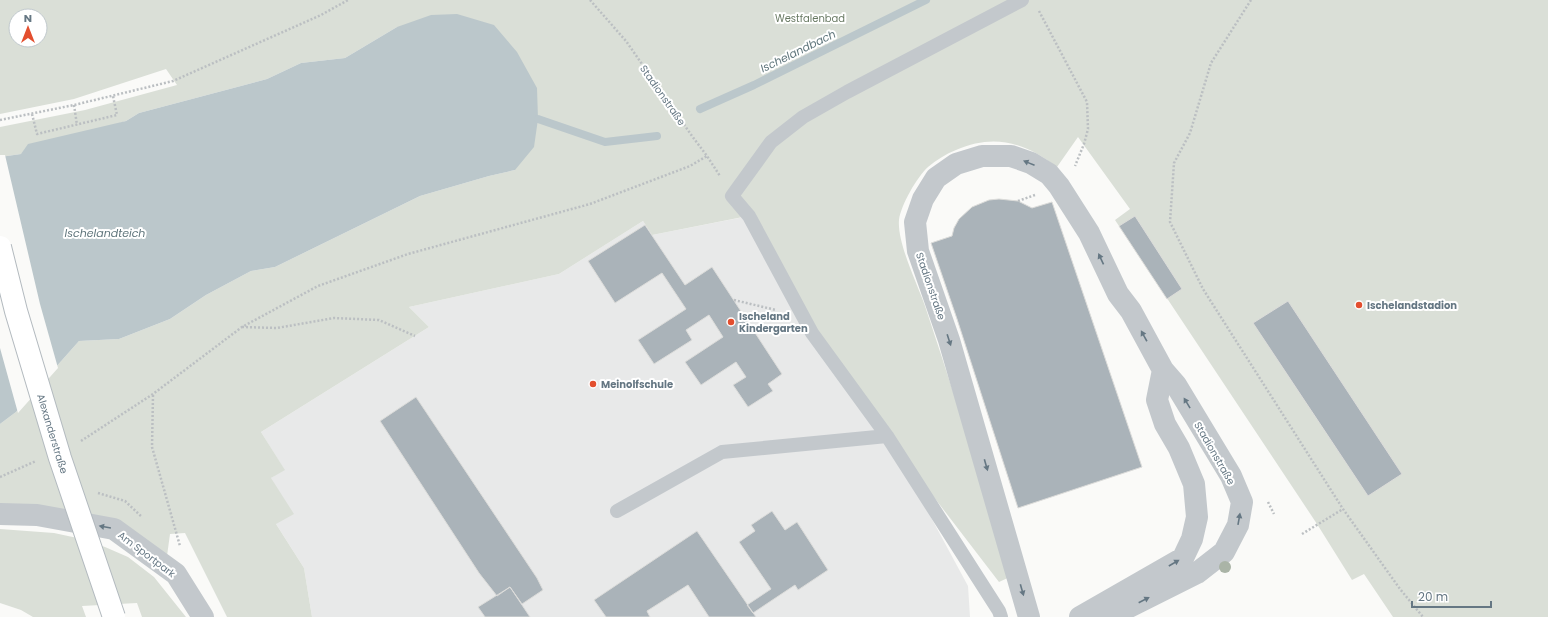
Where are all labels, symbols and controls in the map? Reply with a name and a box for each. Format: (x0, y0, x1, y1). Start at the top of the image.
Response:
north arrow (8, 8, 48, 48)
text: N (24, 10, 32, 26)
park label: Westfalenbad (775, 11, 845, 26)
water label: Ischelandbach (758, 26, 838, 76)
street label: Stadionstraße (636, 62, 689, 129)
one-way arrow (1022, 159, 1034, 165)
water label: Ischelandteich (65, 225, 145, 241)
street label: Stadionstraße (912, 250, 949, 322)
one-way arrow (1098, 253, 1104, 264)
place label: Ischelandstadion (1367, 298, 1457, 313)
marker: Ischelandstadion (1354, 300, 1364, 310)
place label: Ischeland Kindergarten (739, 309, 808, 336)
marker: Ischeland Kindergarten (726, 317, 736, 327)
one-way arrow (1141, 330, 1148, 342)
one-way arrow (946, 334, 952, 346)
place label: Meinolfschule (601, 377, 673, 392)
marker: Meinolfschule (588, 379, 598, 389)
street label: Alexanderstraße (33, 392, 72, 476)
one-way arrow (1183, 398, 1191, 408)
street label: Stadionstraße (1190, 419, 1239, 488)
one-way arrow (983, 459, 989, 471)
one-way arrow (1236, 513, 1242, 525)
one-way arrow (99, 524, 111, 530)
street label: Am Sportpark (115, 528, 179, 582)
one-way arrow (1168, 559, 1180, 566)
scale bar (1412, 583, 1491, 609)
one-way arrow (1019, 584, 1025, 596)
text: 20 m (1418, 588, 1448, 605)
one-way arrow (1138, 597, 1150, 603)

